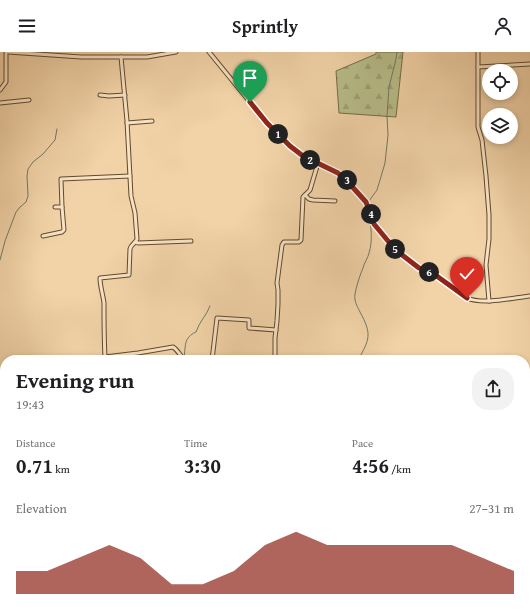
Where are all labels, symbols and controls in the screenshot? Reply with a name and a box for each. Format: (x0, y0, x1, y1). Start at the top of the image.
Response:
text: Sprintly (232, 13, 298, 40)
icon: menu (16, 15, 38, 37)
icon: person (492, 15, 514, 37)
pin (233, 61, 267, 102)
map controls (482, 64, 518, 144)
button: locate (482, 64, 518, 100)
icon: arrive (239, 67, 261, 89)
button: layers (482, 108, 518, 144)
pin: 1 (268, 124, 288, 144)
text: 1 (275, 126, 281, 142)
pin: 2 (300, 150, 320, 170)
text: 2 (307, 152, 313, 168)
pin: 3 (337, 170, 357, 190)
text: 3 (344, 172, 350, 188)
pin: 4 (361, 204, 381, 224)
text: 4 (368, 206, 374, 222)
pin: 5 (385, 239, 405, 259)
text: 5 (392, 241, 398, 257)
pin (450, 257, 484, 298)
pin: 6 (419, 262, 439, 282)
icon: check (456, 263, 478, 285)
text: 6 (426, 264, 432, 280)
text: Evening run (16, 364, 134, 396)
button: share (472, 368, 514, 410)
text: 19:43 (16, 395, 44, 414)
text: Distance (16, 435, 55, 451)
text: Time (184, 435, 207, 451)
text: Pace (352, 435, 373, 451)
text: 0.71 (16, 451, 53, 480)
text: 3:30 (184, 451, 221, 480)
text: 4:56 (352, 451, 389, 480)
text: km (53, 461, 70, 477)
text: /km (389, 461, 411, 477)
text: Elevation (16, 499, 67, 518)
text: 27–31 m (469, 499, 514, 518)

